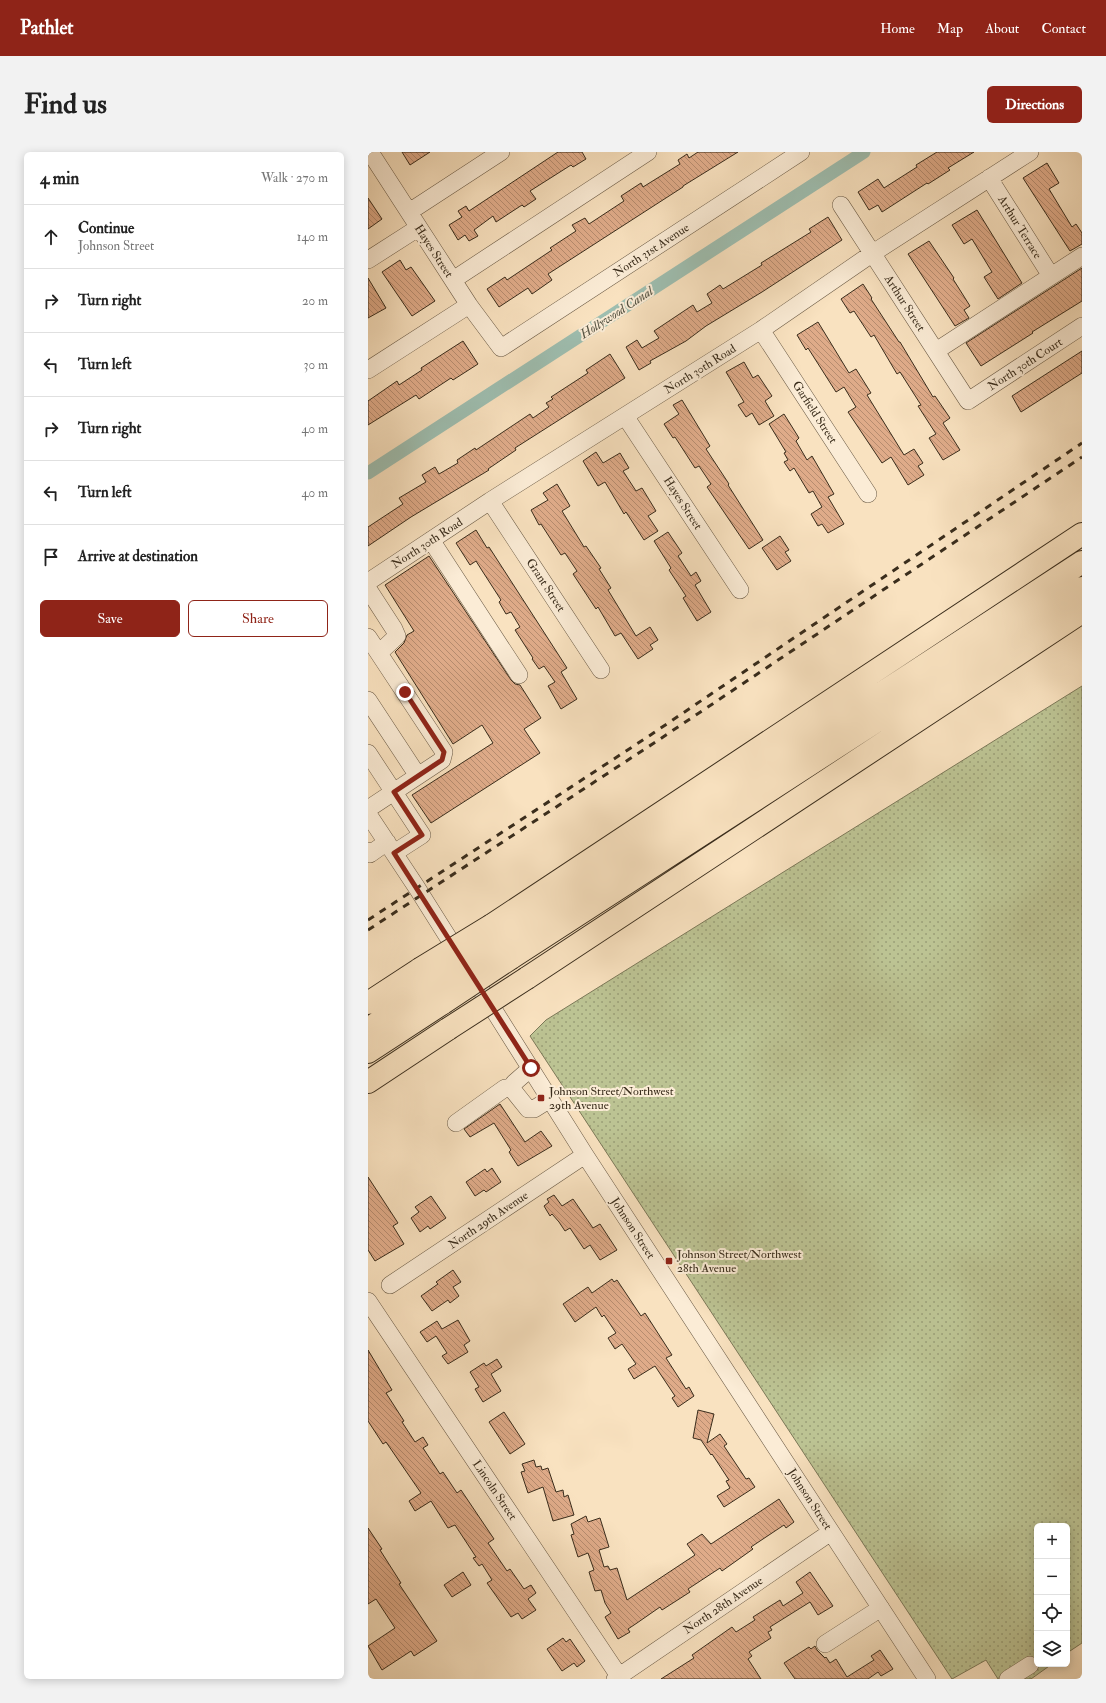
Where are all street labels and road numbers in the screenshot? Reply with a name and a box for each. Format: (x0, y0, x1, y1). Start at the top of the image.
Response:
street label: Arthur Terrace (994, 192, 1045, 262)
street label: North 31st Avenue (610, 220, 692, 281)
street label: Hayes Street (411, 222, 456, 281)
street label: Arthur Street (880, 271, 928, 334)
street label: North 30th Court (985, 335, 1066, 394)
street label: North 30th Road (662, 341, 739, 398)
street label: Garfield Street (789, 378, 840, 446)
street label: Hayes Street (660, 474, 705, 533)
street label: North 30th Road (389, 515, 466, 572)
street label: Grant Street (523, 556, 569, 615)
street label: North 29th Avenue (445, 1188, 531, 1253)
street label: Johnson Street (607, 1194, 658, 1262)
street label: Lincoln Street (469, 1457, 520, 1523)
street label: Johnson Street (784, 1465, 835, 1533)
street label: North 28th Avenue (681, 1573, 766, 1638)

